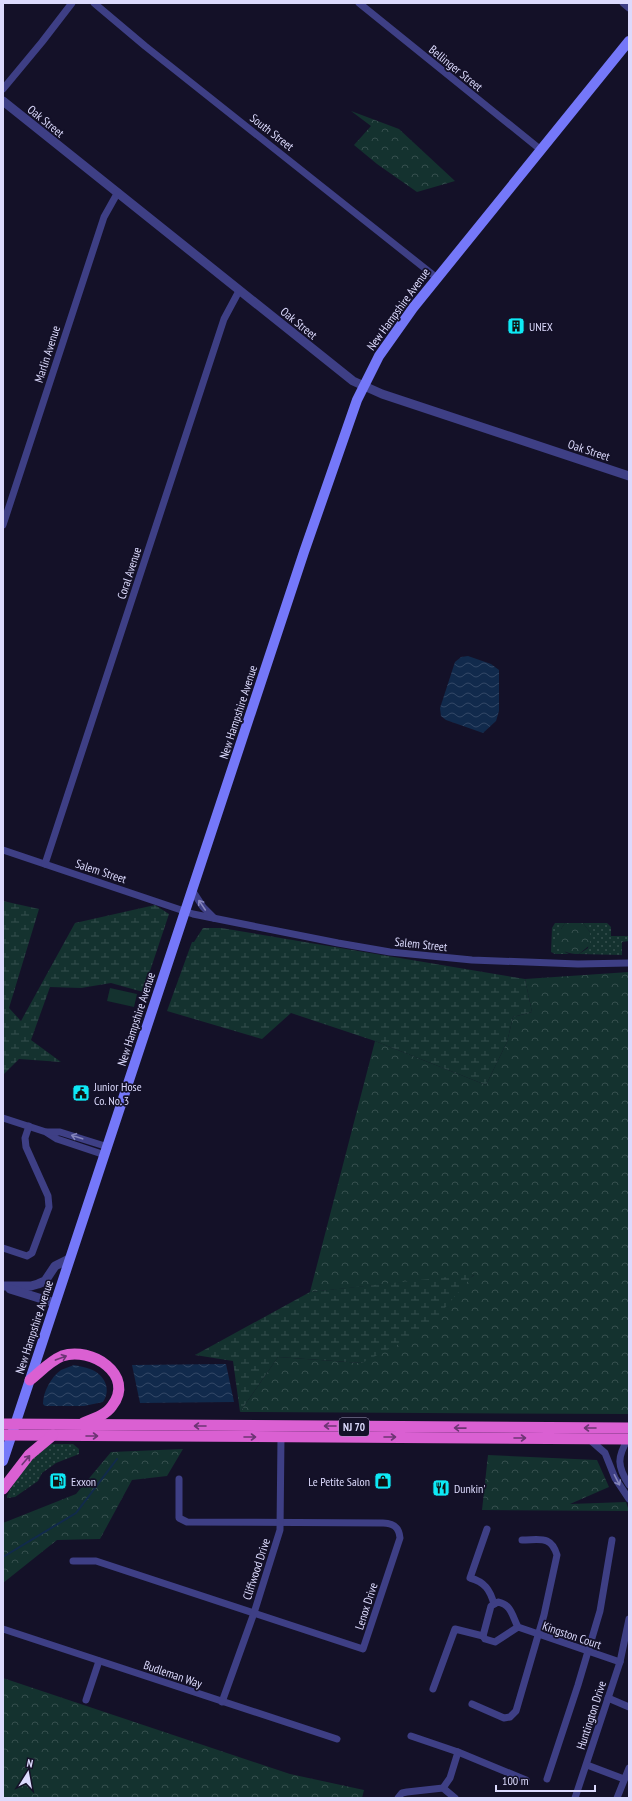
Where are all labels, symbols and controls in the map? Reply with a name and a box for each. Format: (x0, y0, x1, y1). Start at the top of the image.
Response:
street label: Bellinger Street (426, 42, 486, 95)
street label: Oak Street (25, 102, 68, 141)
street label: South Street (247, 110, 297, 154)
street label: New Hampshire Avenue (363, 265, 433, 353)
street label: Oak Street (278, 304, 321, 343)
building icon: UNEX (506, 316, 526, 336)
place label: UNEX (529, 319, 553, 334)
street label: Marlin Avenue (31, 324, 63, 384)
street label: Oak Street (566, 436, 612, 464)
street label: Coral Avenue (114, 545, 144, 601)
street label: New Hampshire Avenue (216, 663, 260, 761)
street label: Salem Street (74, 856, 129, 887)
one-way arrow (198, 900, 206, 911)
street label: Salem Street (394, 934, 449, 954)
street label: New Hampshire Avenue (114, 970, 158, 1068)
place label: Junior Hose Co. No. 3 (93, 1079, 142, 1108)
public building icon: Junior Hose Co. No. 3 (71, 1083, 91, 1103)
one-way arrow (71, 1133, 84, 1140)
street label: New Hampshire Avenue (12, 1278, 56, 1376)
one-way arrow (55, 1353, 67, 1361)
road number: NJ 70 (339, 1418, 369, 1436)
one-way arrow (194, 1422, 207, 1430)
one-way arrow (324, 1422, 337, 1430)
one-way arrow (454, 1424, 467, 1431)
one-way arrow (584, 1424, 597, 1432)
one-way arrow (85, 1432, 98, 1440)
one-way arrow (243, 1433, 256, 1441)
one-way arrow (383, 1434, 396, 1441)
one-way arrow (513, 1434, 526, 1442)
one-way arrow (21, 1454, 30, 1465)
fuel station icon: Exxon (48, 1471, 68, 1491)
shop icon: Le Petite Salon (373, 1471, 393, 1491)
place label: Exxon (71, 1474, 96, 1489)
place label: Le Petite Salon (308, 1474, 370, 1489)
one-way arrow (613, 1474, 621, 1486)
restaurant icon: Dunkin' (431, 1478, 451, 1498)
place label: Dunkin' (454, 1481, 485, 1496)
street label: Cliffwood Drive (239, 1536, 273, 1602)
street label: Lenox Drive (351, 1581, 381, 1631)
street label: Kingston Court (540, 1618, 604, 1652)
street label: Budleman Way (142, 1657, 205, 1691)
street label: Huntington Drive (573, 1679, 609, 1751)
north arrow (8, 1753, 48, 1793)
text: N (26, 1756, 34, 1771)
scale bar (496, 1767, 595, 1793)
text: 100 m (502, 1773, 529, 1788)

